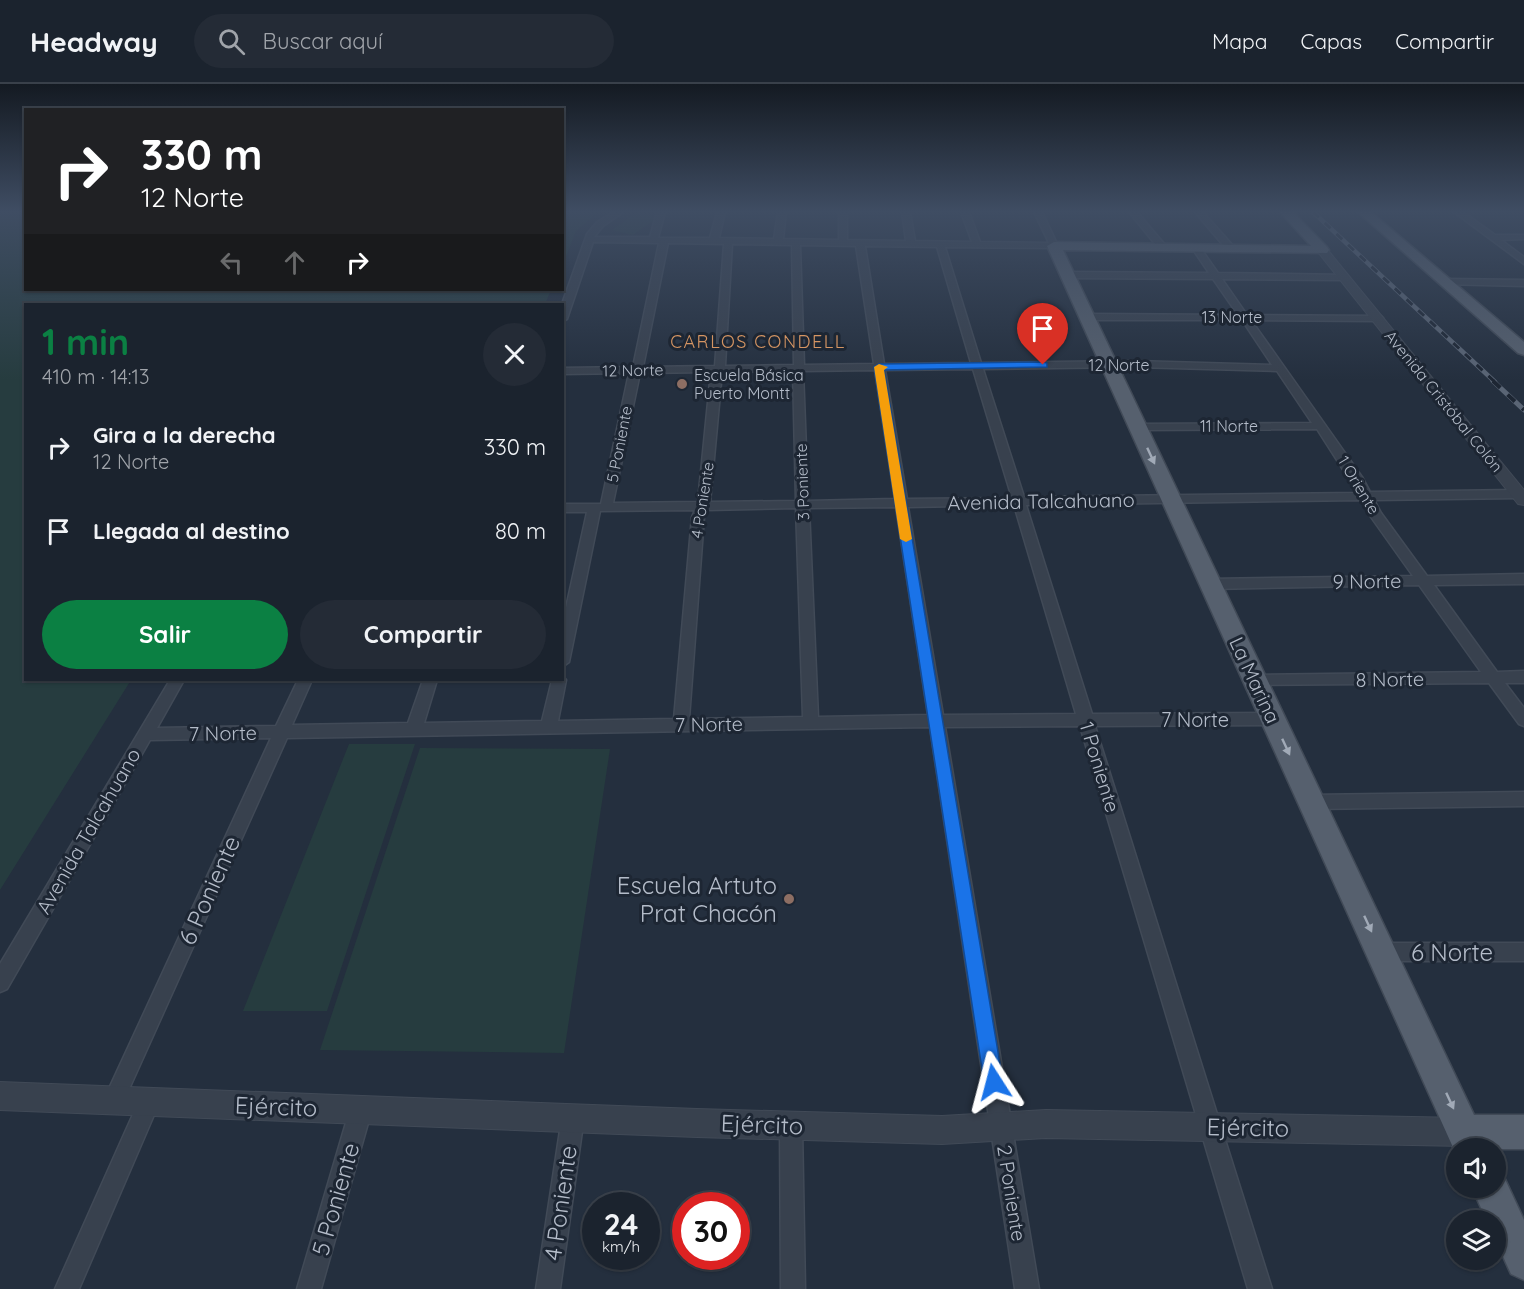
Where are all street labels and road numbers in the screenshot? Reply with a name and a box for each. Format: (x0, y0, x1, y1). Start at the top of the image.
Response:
street label: 13 Norte (1202, 307, 1262, 327)
street label: Avenida Cristóbal Colón (1381, 326, 1507, 476)
street label: 12 Norte (1088, 355, 1150, 375)
street label: 12 Norte (602, 359, 664, 381)
street label: 5 Poniente (602, 404, 636, 484)
street label: 11 Norte (1200, 416, 1258, 436)
street label: 3 Poniente (791, 443, 813, 521)
street label: 1 Oriente (1334, 452, 1384, 518)
street label: 4 Poniente (686, 460, 718, 540)
street label: Avenida Talcahuano (947, 487, 1135, 515)
street label: 9 Norte (1332, 568, 1402, 594)
street label: La Marina (1224, 633, 1286, 727)
street label: 8 Norte (1355, 666, 1425, 692)
street label: 7 Norte (1161, 707, 1229, 732)
street label: 7 Norte (675, 711, 743, 737)
street label: 1 Poniente (1074, 719, 1126, 815)
street label: 7 Norte (189, 720, 257, 746)
street label: Avenida Talcahuano (30, 744, 146, 918)
street label: 6 Poniente (172, 831, 246, 949)
street label: 6 Norte (1411, 937, 1493, 967)
street label: Ejército (234, 1090, 318, 1122)
street label: Ejército (720, 1108, 804, 1140)
street label: Ejército (1207, 1111, 1289, 1143)
street label: 5 Poniente (305, 1139, 365, 1259)
street label: 2 Poniente (992, 1143, 1032, 1243)
street label: 4 Poniente (537, 1144, 583, 1262)

